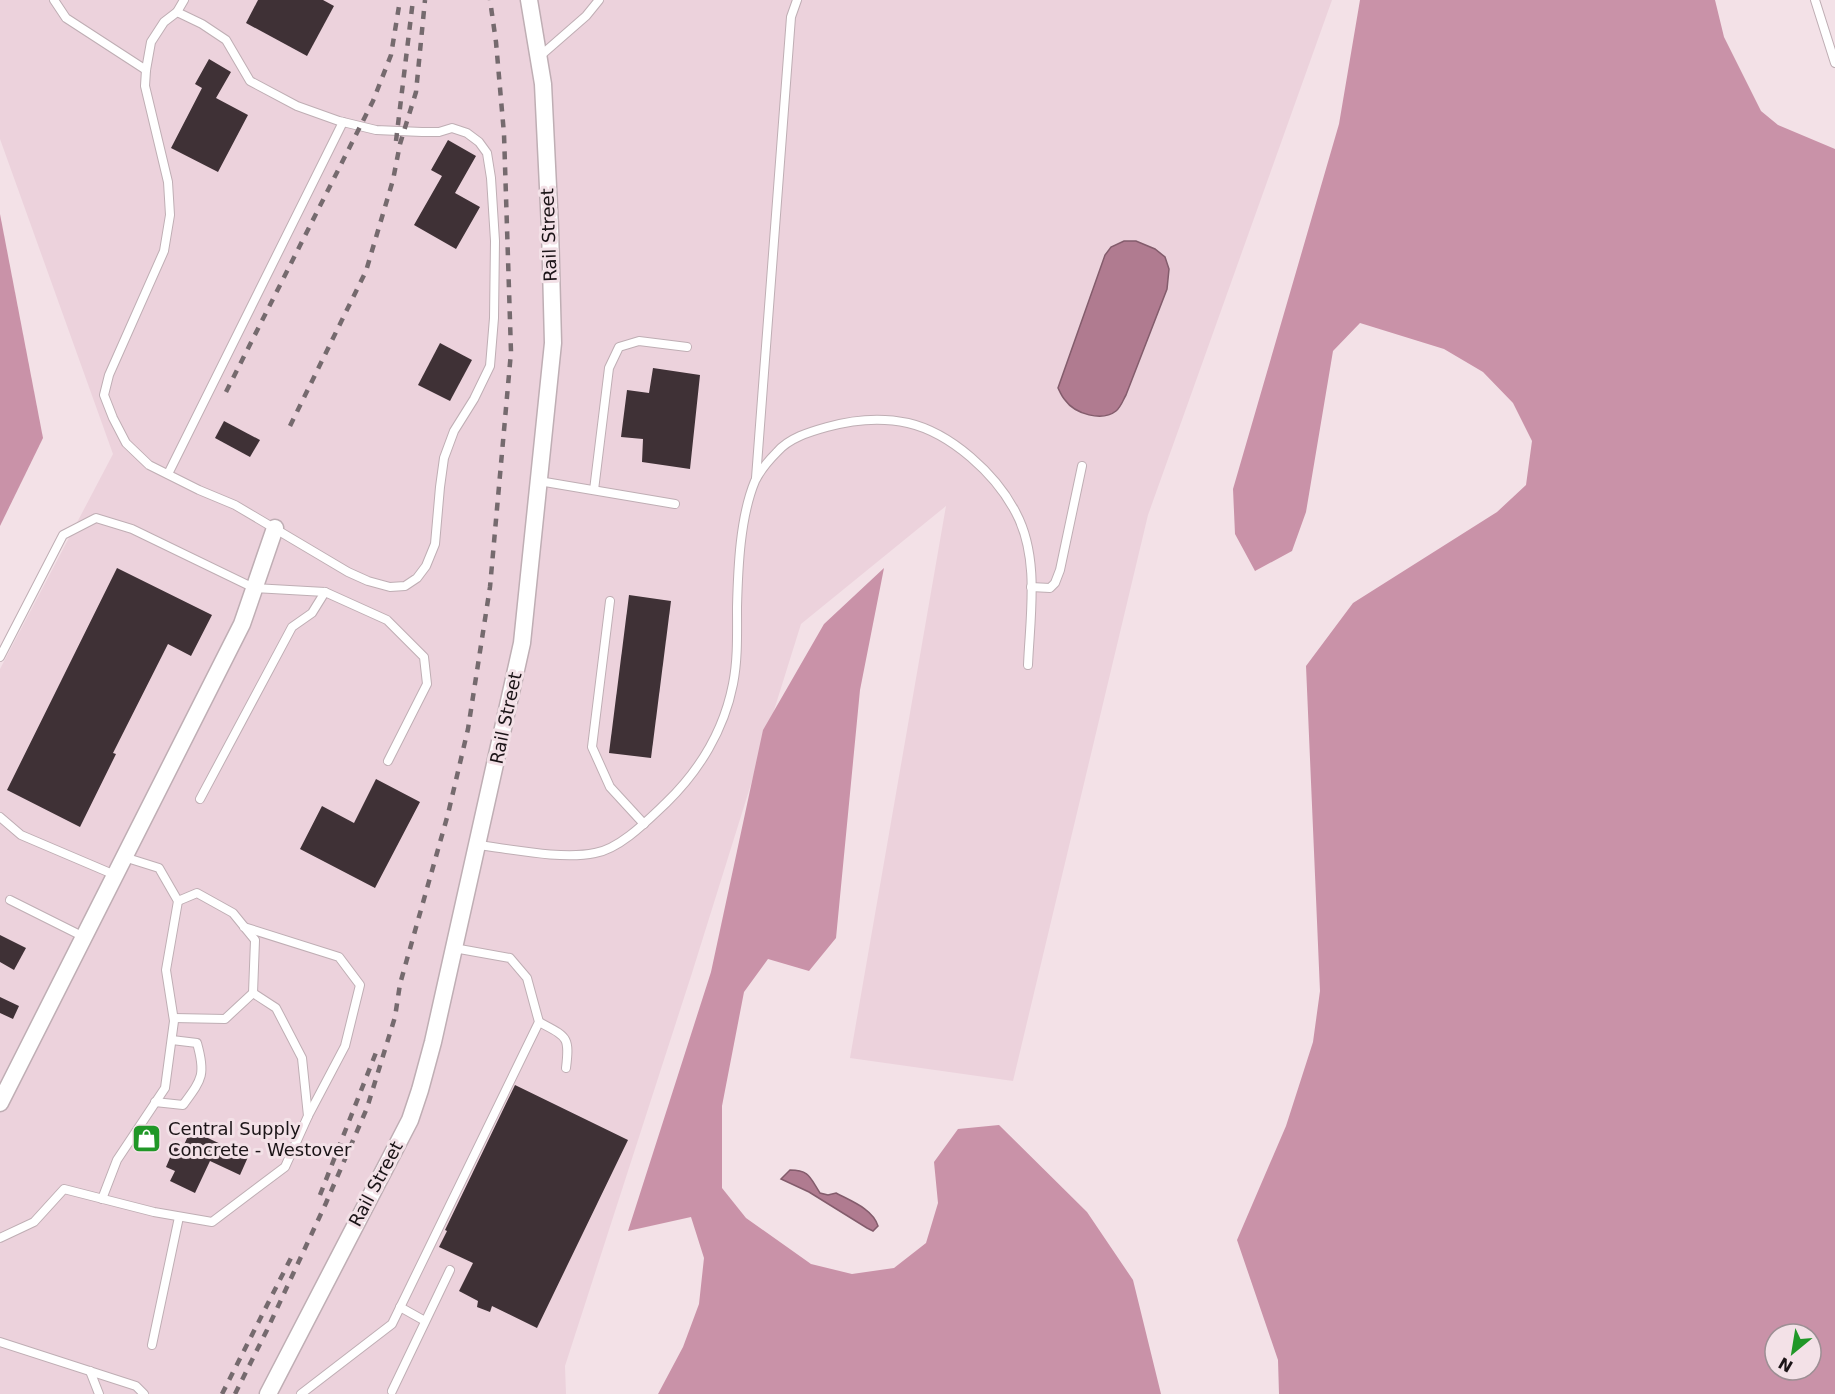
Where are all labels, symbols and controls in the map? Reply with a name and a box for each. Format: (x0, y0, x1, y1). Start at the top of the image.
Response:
street label: Rail Street (536, 188, 561, 282)
street label: Rail Street (486, 670, 526, 766)
place label: Central Supply Concrete - Westover (168, 1118, 352, 1160)
shop icon: Central Supply Concrete - Westover (131, 1123, 163, 1155)
street label: Rail Street (344, 1138, 407, 1230)
north arrow (1763, 1322, 1823, 1382)
text: N (1775, 1353, 1796, 1376)

